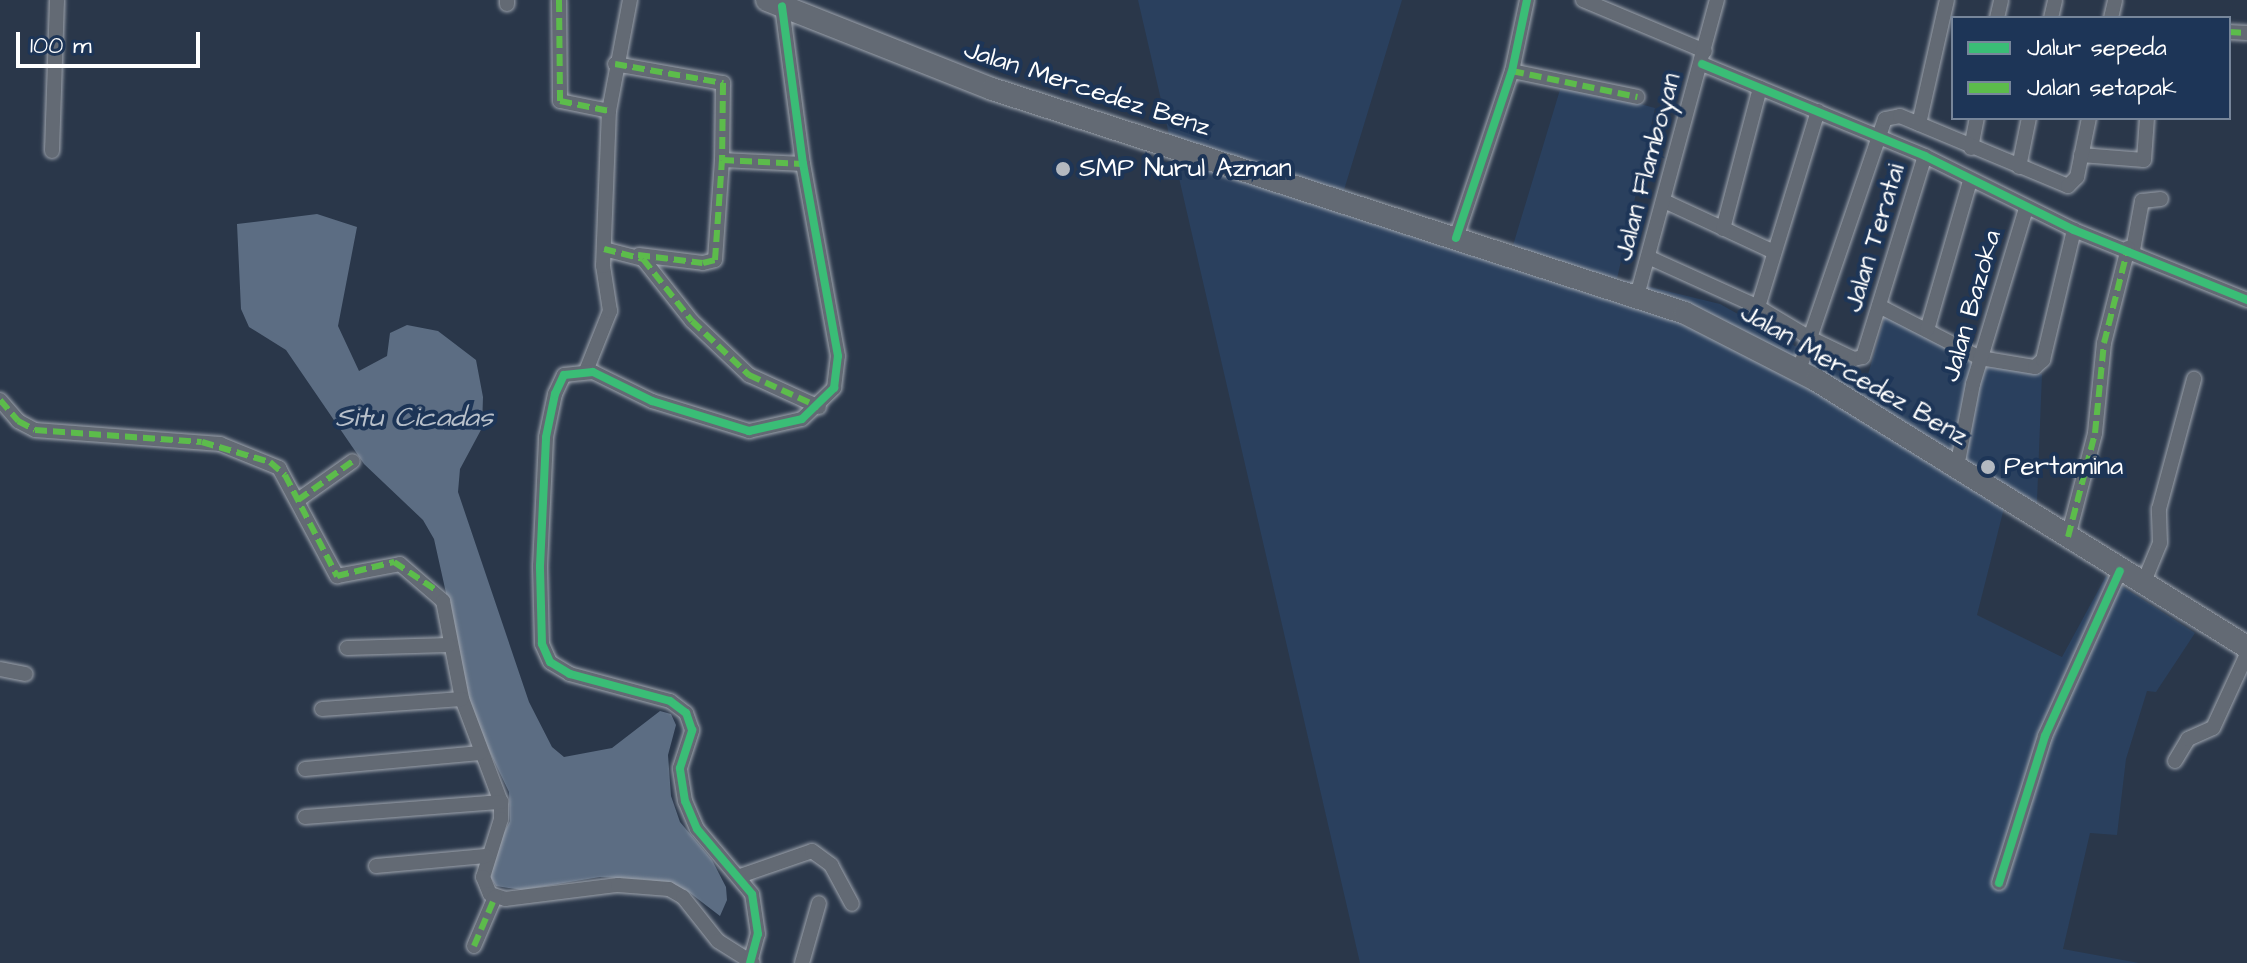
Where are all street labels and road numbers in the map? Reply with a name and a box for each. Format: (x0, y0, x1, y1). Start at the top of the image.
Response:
street label: Jalan Mercedez Benz (960, 34, 1214, 144)
street label: Jalan Flamboyan (1608, 70, 1688, 264)
street label: Jalan Teratai (1838, 160, 1912, 316)
street label: Jalan Bazoka (1935, 227, 2009, 385)
street label: Jalan Mercedez Benz (1735, 297, 1973, 453)

